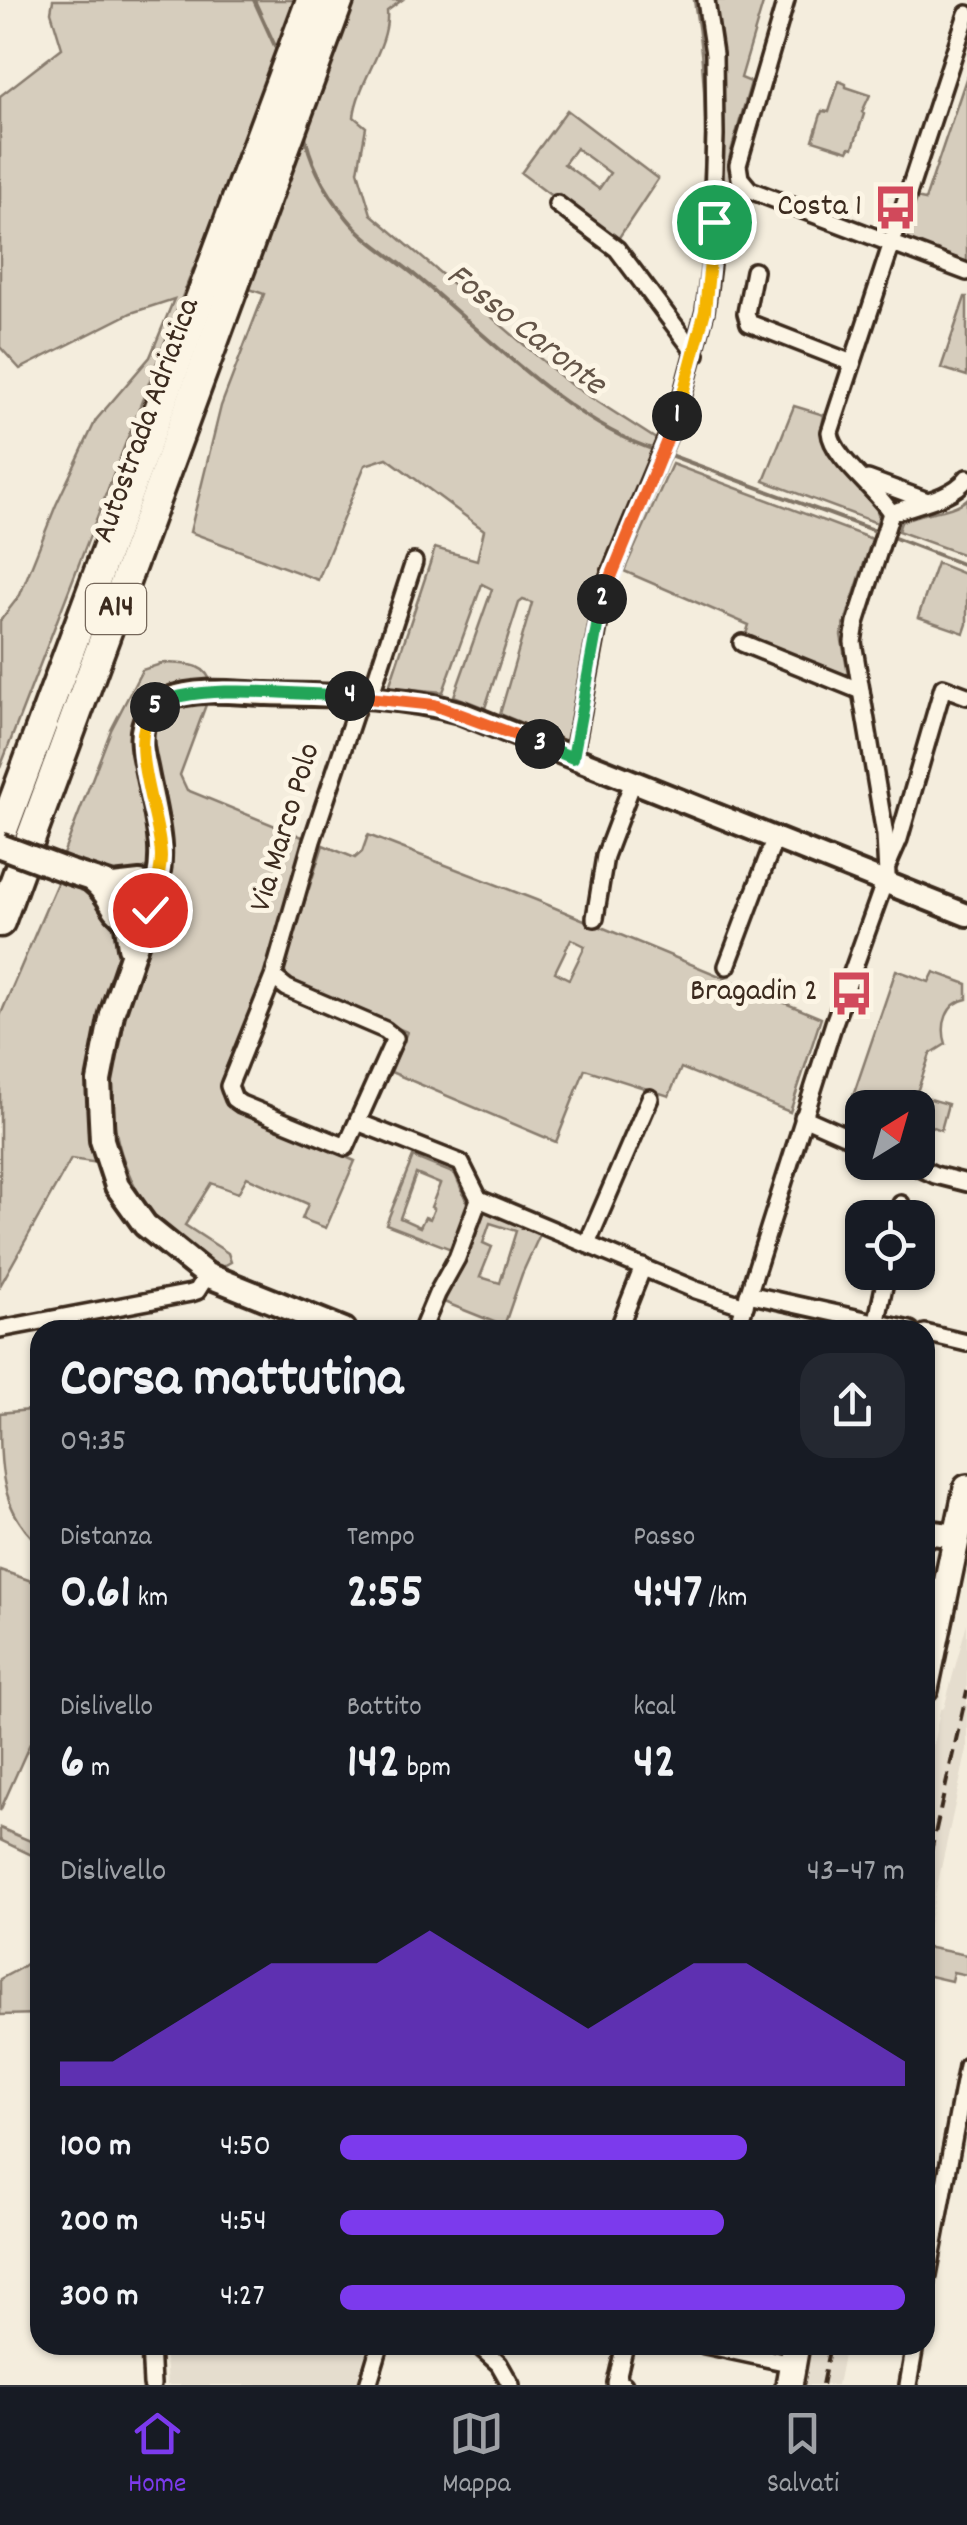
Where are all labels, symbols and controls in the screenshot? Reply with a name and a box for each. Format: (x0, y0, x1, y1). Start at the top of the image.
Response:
pin (672, 180, 757, 265)
bus stop icon: Costa 1 (871, 184, 919, 232)
place label: Costa 1 (777, 185, 862, 231)
icon: arrive (687, 195, 742, 250)
water label: Fosso Caronte (434, 253, 617, 410)
street label: Autostrada Adriatica (82, 291, 214, 550)
pin: 1 (652, 391, 702, 441)
text: 1 (674, 396, 680, 436)
pin: 2 (577, 574, 627, 624)
text: 2 (596, 579, 608, 619)
road number: A14 (86, 584, 146, 634)
pin: 4 (325, 671, 375, 721)
text: 4 (344, 676, 356, 716)
pin: 5 (130, 682, 180, 732)
text: 5 (149, 687, 161, 727)
pin: 3 (515, 719, 565, 769)
text: 3 (534, 724, 546, 764)
street label: Via Marco Polo (240, 738, 334, 918)
pin (108, 868, 193, 953)
icon: check (123, 883, 178, 938)
bus stop icon: Bragadin 2 (827, 969, 875, 1017)
place label: Bragadin 2 (690, 970, 818, 1016)
north arrow (845, 1090, 935, 1180)
map controls (845, 1090, 935, 1290)
button: locate (845, 1200, 935, 1290)
text: Corsa mattutina (60, 1343, 403, 1422)
button: share (800, 1353, 905, 1458)
text: 09:35 (60, 1420, 126, 1466)
text: Distanza (60, 1519, 152, 1559)
text: Tempo (347, 1519, 415, 1559)
text: Passo (633, 1519, 695, 1559)
text: 0.61 (60, 1559, 131, 1631)
text: 2:55 (347, 1559, 423, 1631)
text: 4:47 (633, 1559, 702, 1631)
text: km (131, 1580, 168, 1620)
text: /km (702, 1580, 747, 1620)
text: Dislivello (60, 1689, 153, 1729)
text: Battito (347, 1689, 422, 1729)
text: kcal (633, 1689, 676, 1729)
text: 6 (60, 1729, 85, 1801)
text: 142 (347, 1729, 400, 1801)
text: 42 (633, 1729, 676, 1801)
text: m (85, 1750, 110, 1790)
text: bpm (400, 1750, 451, 1790)
text: Dislivello (60, 1850, 166, 1896)
text: 43–47 m (807, 1850, 905, 1896)
text: 100 m (60, 2125, 131, 2171)
text: 4:50 (220, 2125, 271, 2171)
text: 200 m (60, 2200, 138, 2246)
text: 4:54 (220, 2200, 267, 2246)
text: 300 m (60, 2275, 138, 2321)
text: 4:27 (220, 2275, 265, 2321)
tab: Home (128, 2406, 186, 2506)
tab: Mappa (442, 2406, 511, 2506)
tab: Salvati (767, 2406, 839, 2506)

